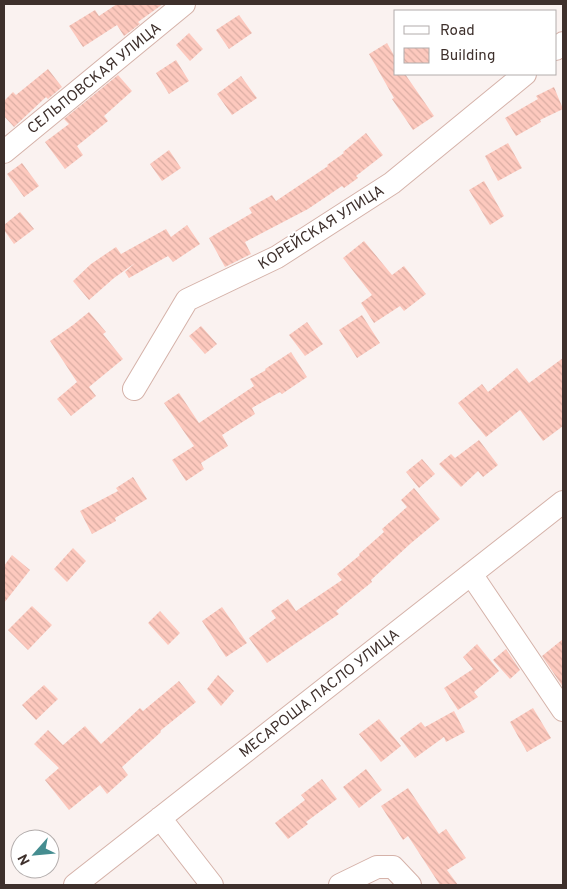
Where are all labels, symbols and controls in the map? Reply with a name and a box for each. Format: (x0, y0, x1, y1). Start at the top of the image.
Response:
legend (394, 10, 557, 75)
street label: СЕЛЬПОВСКАЯ УЛИЦА (24, 19, 166, 139)
text: Road (440, 22, 475, 41)
text: Building (440, 47, 495, 66)
street label: КОРЕЙСКАЯ УЛИЦА (254, 180, 388, 275)
street label: МЕСАРОША ЛАСЛО УЛИЦА (236, 626, 404, 763)
north arrow (10, 829, 60, 879)
text: N (15, 851, 35, 868)

